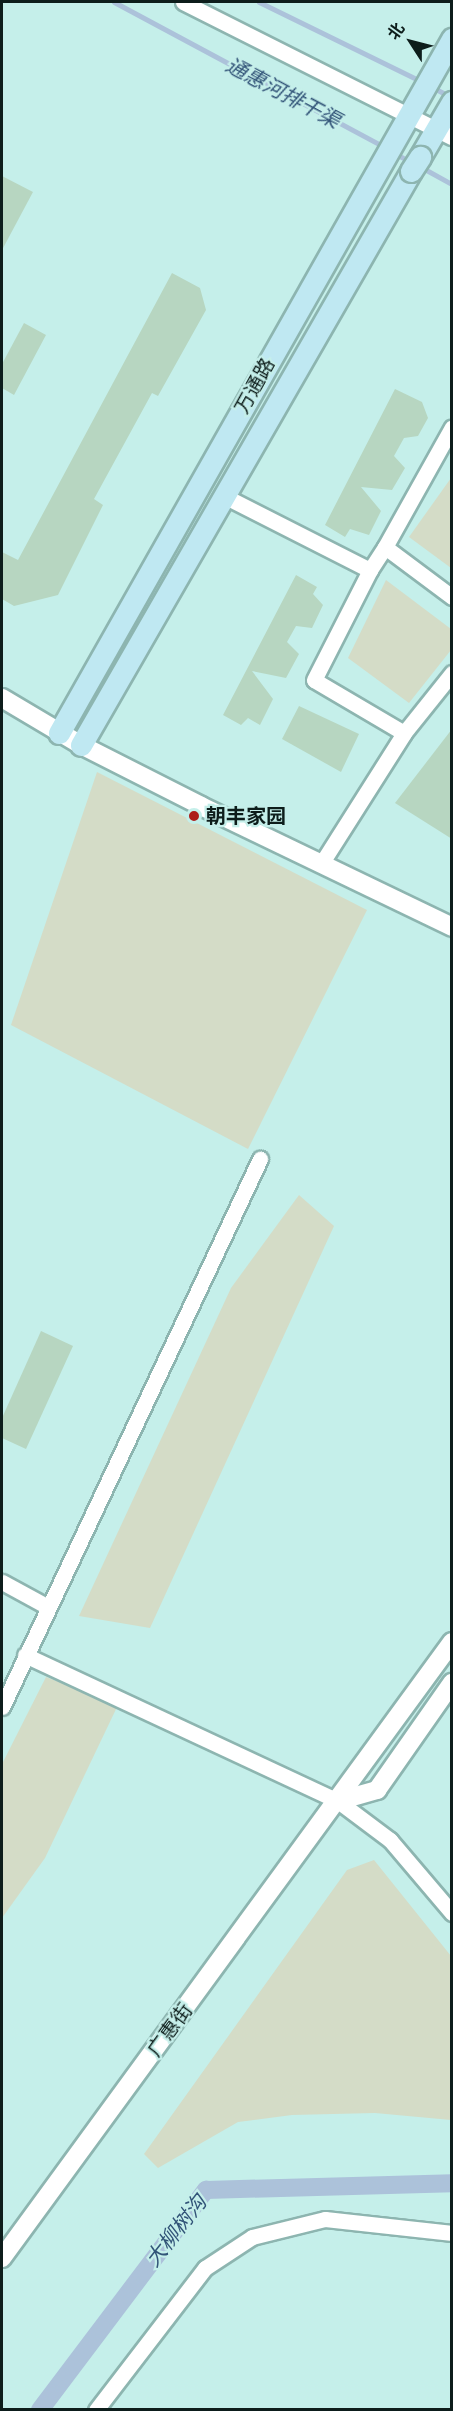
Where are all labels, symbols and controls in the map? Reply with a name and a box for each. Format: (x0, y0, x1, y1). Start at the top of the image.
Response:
north arrow (381, 12, 441, 72)
text: 北 (384, 19, 408, 43)
water label: 通惠河排干渠 (221, 52, 345, 134)
street label: 万通路 (230, 354, 280, 418)
place label: 朝丰家园 (206, 804, 286, 828)
marker: 朝丰家园 (187, 809, 201, 823)
street label: 广惠街 (143, 1999, 197, 2061)
water label: 大柳树沟 (140, 2190, 212, 2272)

